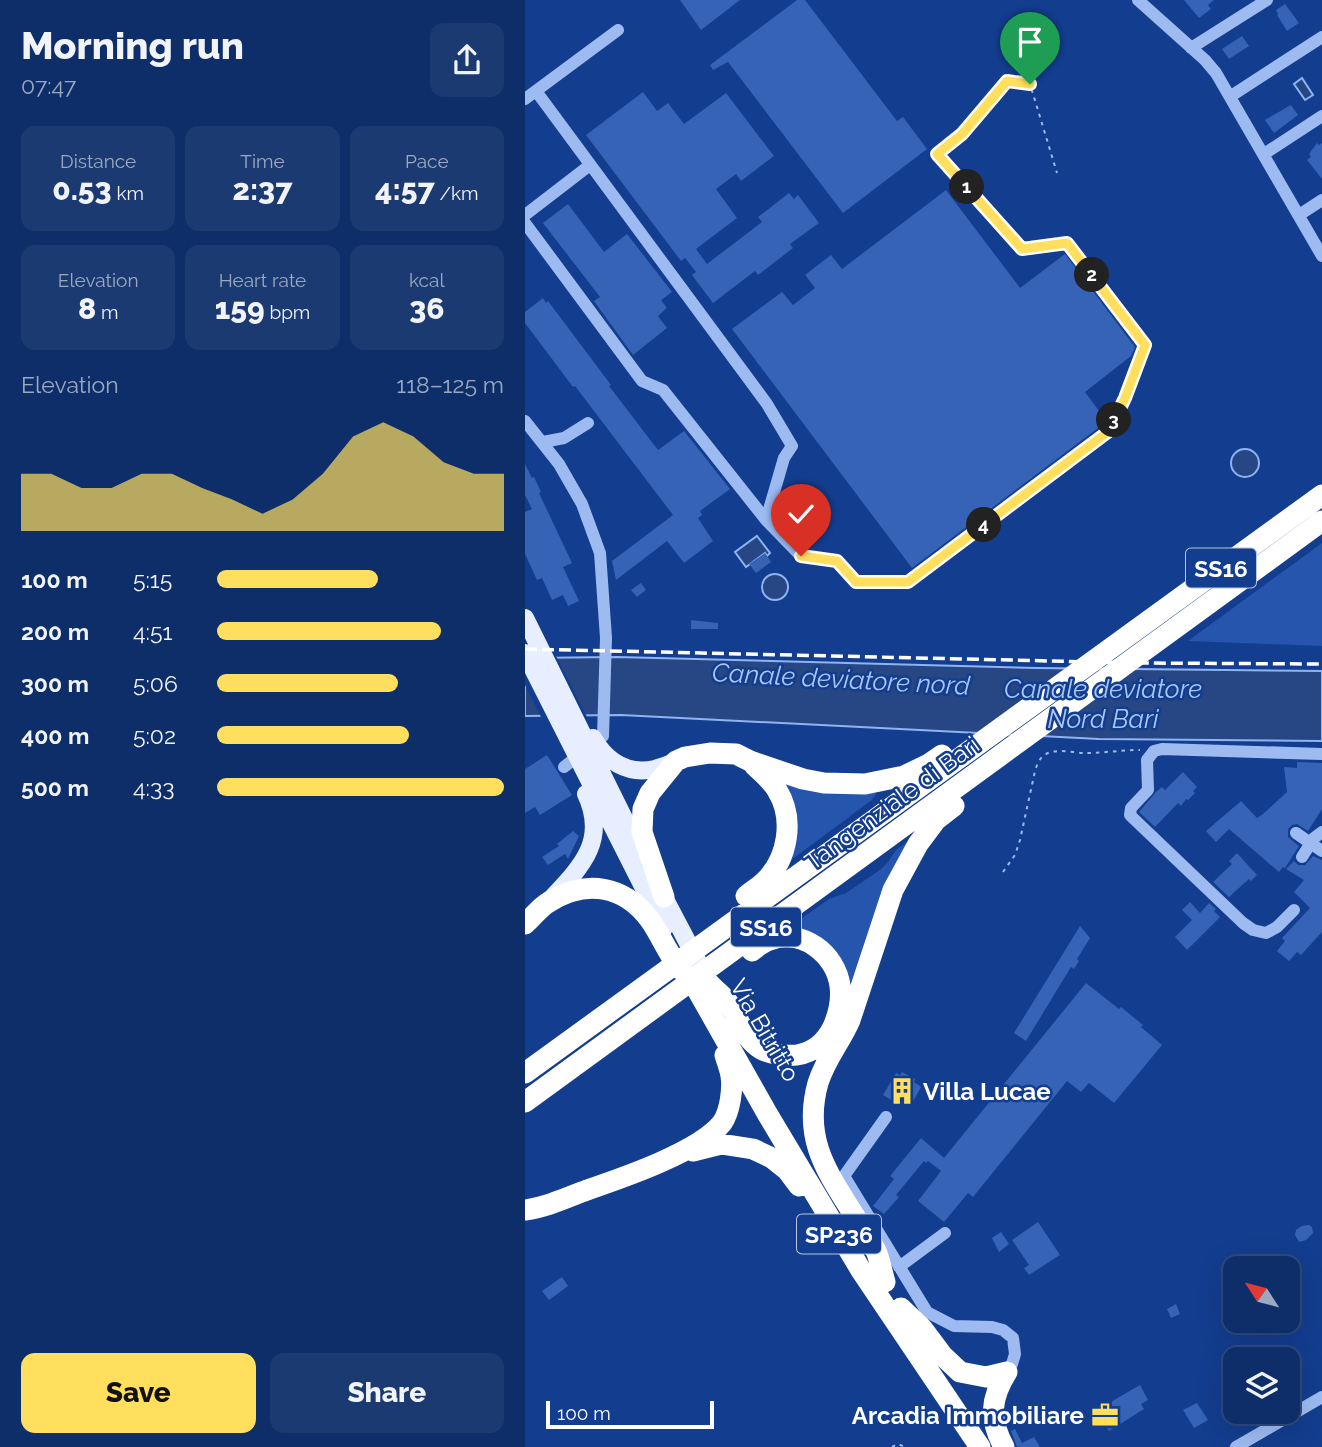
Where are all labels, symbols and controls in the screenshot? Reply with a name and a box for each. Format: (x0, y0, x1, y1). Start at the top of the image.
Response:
pin (1000, 12.0, 1060, 84)
text: Morning run (21, 23, 244, 68)
button: share (430, 23, 504, 97)
icon: arrive (1011, 23, 1049, 61)
text: 07:47 (21, 72, 76, 99)
text: Distance (60, 150, 136, 172)
text: Time (240, 150, 285, 172)
text: Pace (405, 150, 449, 172)
pin: 1 (949, 170, 985, 204)
text: 0.53 (52, 172, 112, 207)
text: 2:37 (233, 172, 292, 207)
text: 4:57 (375, 172, 435, 207)
text: 1 (962, 175, 971, 197)
text: km (112, 182, 144, 204)
text: /km (435, 182, 479, 204)
pin: 2 (1075, 258, 1109, 292)
text: 2 (1086, 263, 1097, 285)
text: Elevation (58, 269, 139, 291)
text: Heart rate (219, 269, 306, 291)
text: kcal (409, 269, 445, 291)
text: 8 (78, 291, 96, 326)
text: 159 (215, 291, 265, 326)
text: 36 (409, 291, 444, 326)
text: m (96, 301, 118, 323)
text: bpm (265, 301, 310, 323)
text: Elevation (21, 371, 119, 398)
text: 118–125 m (396, 371, 504, 398)
pin: 3 (1097, 402, 1131, 438)
text: 3 (1108, 408, 1119, 430)
pin (771, 484, 831, 556)
icon: check (782, 495, 820, 533)
pin: 4 (967, 508, 1001, 542)
text: 4 (978, 513, 989, 535)
road number: SS16 (1186, 548, 1256, 588)
text: 100 m (21, 566, 88, 593)
text: 5:15 (133, 566, 172, 593)
text: 200 m (21, 618, 89, 645)
text: 4:51 (133, 618, 172, 645)
water label: Canale deviatore nord (711, 657, 971, 701)
text: 300 m (21, 670, 89, 697)
text: 5:06 (133, 670, 178, 697)
water label: Canale deviatore Nord Bari (1004, 674, 1202, 734)
text: 400 m (21, 722, 89, 749)
text: 5:02 (133, 722, 176, 749)
street label: Tangenziale di Bari (799, 730, 985, 876)
text: 500 m (21, 774, 89, 801)
text: 4:33 (133, 774, 174, 801)
road number: SS16 (731, 908, 801, 946)
street label: Via Bitritto (724, 973, 806, 1087)
building icon: Villa Lucae (887, 1076, 917, 1106)
place label: Villa Lucae (923, 1077, 1051, 1106)
road number: SP236 (797, 1214, 881, 1254)
north arrow (1223, 1256, 1300, 1334)
map controls (1223, 1256, 1300, 1424)
button: layers (1223, 1347, 1300, 1424)
button: Save (21, 1353, 256, 1433)
button: Share (270, 1353, 504, 1433)
scale bar (546, 1398, 714, 1430)
office icon: Arcadia Immobiliare (1090, 1400, 1120, 1430)
place label: Arcadia Immobiliare (852, 1401, 1084, 1430)
text: 100 m (557, 1402, 611, 1424)

